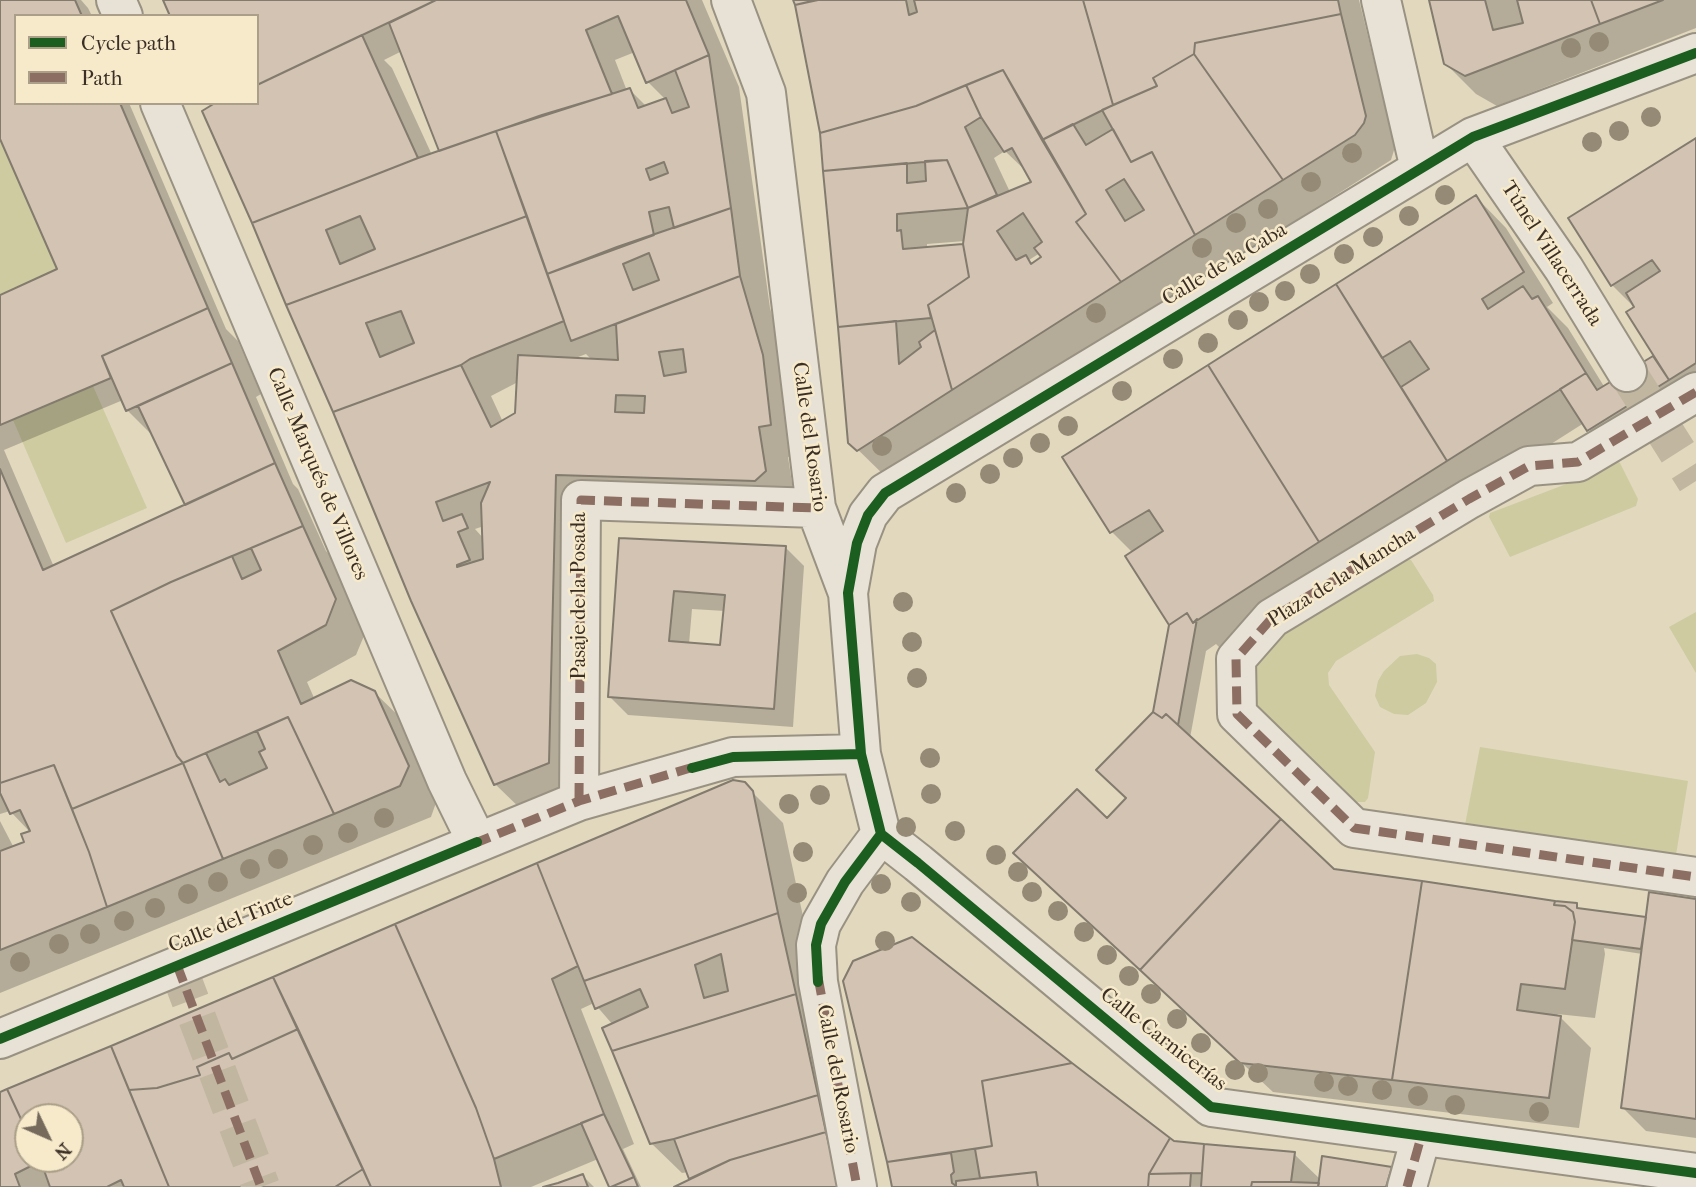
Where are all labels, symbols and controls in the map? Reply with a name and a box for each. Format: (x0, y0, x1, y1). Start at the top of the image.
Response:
legend (14, 14, 259, 105)
text: Cycle path (81, 31, 176, 55)
text: Path (81, 66, 122, 90)
street label: Túnel Villacerrada (1495, 177, 1607, 331)
street label: Calle de la Caba (1158, 218, 1292, 312)
street label: Calle del Rosario (786, 361, 832, 513)
street label: Calle Marqués de Villores (261, 364, 373, 584)
street label: Pasaje de la Posada (567, 512, 593, 680)
street label: Plaza de la Mancha (1263, 522, 1421, 634)
street label: Calle del Tinte (165, 887, 297, 959)
street label: Calle Carnicerías (1095, 983, 1231, 1097)
street label: Calle del Rosario (810, 1003, 864, 1155)
north arrow (14, 1103, 84, 1173)
text: N (50, 1138, 76, 1164)

